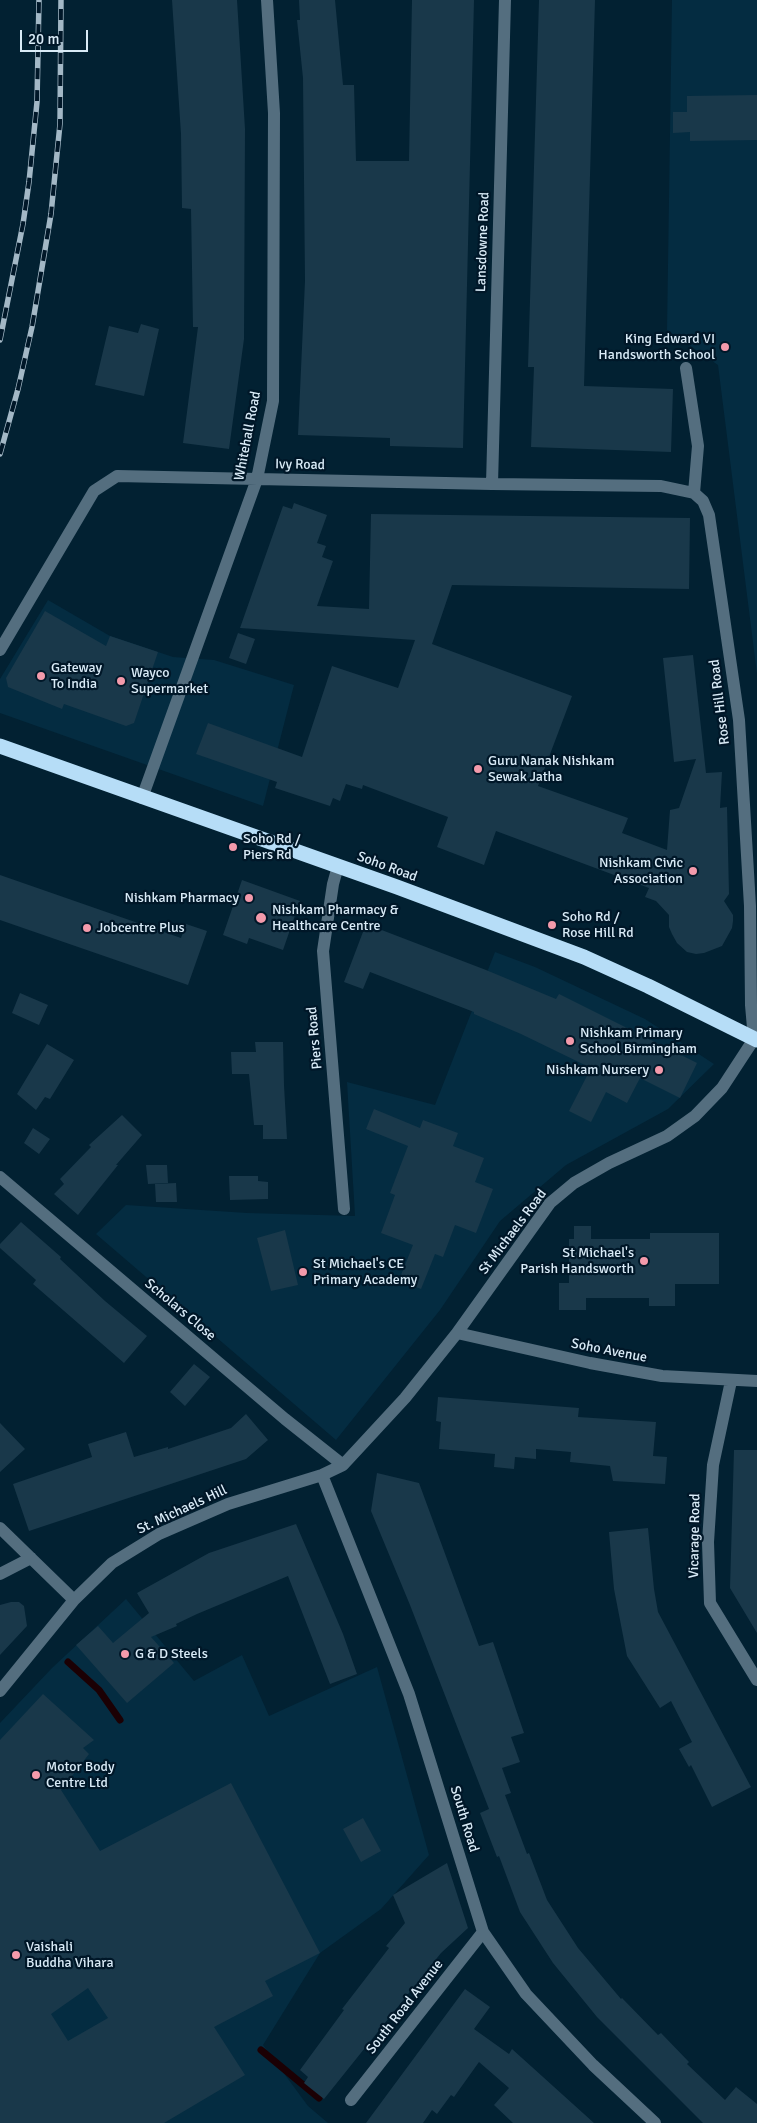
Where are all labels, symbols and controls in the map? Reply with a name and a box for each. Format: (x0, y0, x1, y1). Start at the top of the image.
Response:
scale bar (22, 20, 90, 52)
text: 20 m (28, 30, 59, 48)
street label: Lansdowne Road (473, 192, 493, 292)
place label: King Edward VI Handsworth School (598, 331, 715, 364)
marker: King Edward VI Handsworth School (719, 341, 731, 353)
street label: Whitehall Road (231, 390, 265, 482)
street label: Ivy Road (275, 456, 325, 474)
street label: Rose Hill Road (706, 658, 734, 746)
place label: Gateway To India (51, 660, 102, 692)
place label: Wayco Supermarket (131, 665, 208, 698)
marker: Gateway To India (35, 670, 47, 682)
marker: Wayco Supermarket (115, 675, 127, 687)
place label: Guru Nanak Nishkam Sewak Jatha (488, 753, 614, 786)
marker: Guru Nanak Nishkam Sewak Jatha (472, 763, 484, 775)
place label: Soho Rd / Piers Rd (243, 831, 301, 864)
marker: Soho Rd / Piers Rd (227, 841, 239, 853)
street label: Soho Road (355, 848, 419, 886)
place label: Nishkam Civic Association (599, 855, 683, 888)
marker: Nishkam Civic Association (687, 865, 699, 877)
place label: Nishkam Pharmacy (124, 890, 239, 906)
marker: Nishkam Pharmacy (243, 892, 255, 904)
place label: Nishkam Pharmacy & Healthcare Centre (272, 902, 398, 934)
place label: Soho Rd / Rose Hill Rd (562, 909, 634, 942)
marker: Nishkam Pharmacy & Healthcare Centre (254, 911, 268, 925)
marker: Soho Rd / Rose Hill Rd (546, 919, 558, 931)
place label: Jobcentre Plus (97, 920, 185, 936)
marker: Jobcentre Plus (81, 922, 93, 934)
street label: Piers Road (304, 1006, 326, 1070)
place label: Nishkam Primary School Birmingham (580, 1025, 697, 1058)
marker: Nishkam Primary School Birmingham (564, 1035, 576, 1047)
place label: Nishkam Nursery (546, 1062, 649, 1078)
marker: Nishkam Nursery (653, 1064, 665, 1076)
street label: St Michaels Road (475, 1186, 551, 1278)
place label: St Michael's Parish Handsworth (520, 1245, 634, 1278)
marker: St Michael's Parish Handsworth (638, 1255, 650, 1267)
place label: St Michael's CE Primary Academy (313, 1256, 417, 1288)
marker: St Michael's CE Primary Academy (297, 1266, 309, 1278)
street label: Scholars Close (141, 1275, 219, 1345)
street label: Soho Avenue (570, 1335, 648, 1367)
street label: St. Michaels Hill (134, 1482, 230, 1538)
street label: Vicarage Road (686, 1493, 704, 1579)
place label: G & D Steels (135, 1646, 208, 1662)
marker: G & D Steels (119, 1648, 131, 1660)
place label: Motor Body Centre Ltd (46, 1759, 114, 1791)
marker: Motor Body Centre Ltd (30, 1769, 42, 1781)
street label: South Road (446, 1784, 482, 1854)
place label: Vaishali Buddha Vihara (26, 1939, 113, 1971)
marker: Vaishali Buddha Vihara (10, 1949, 22, 1961)
street label: South Road Avenue (363, 1956, 447, 2058)

